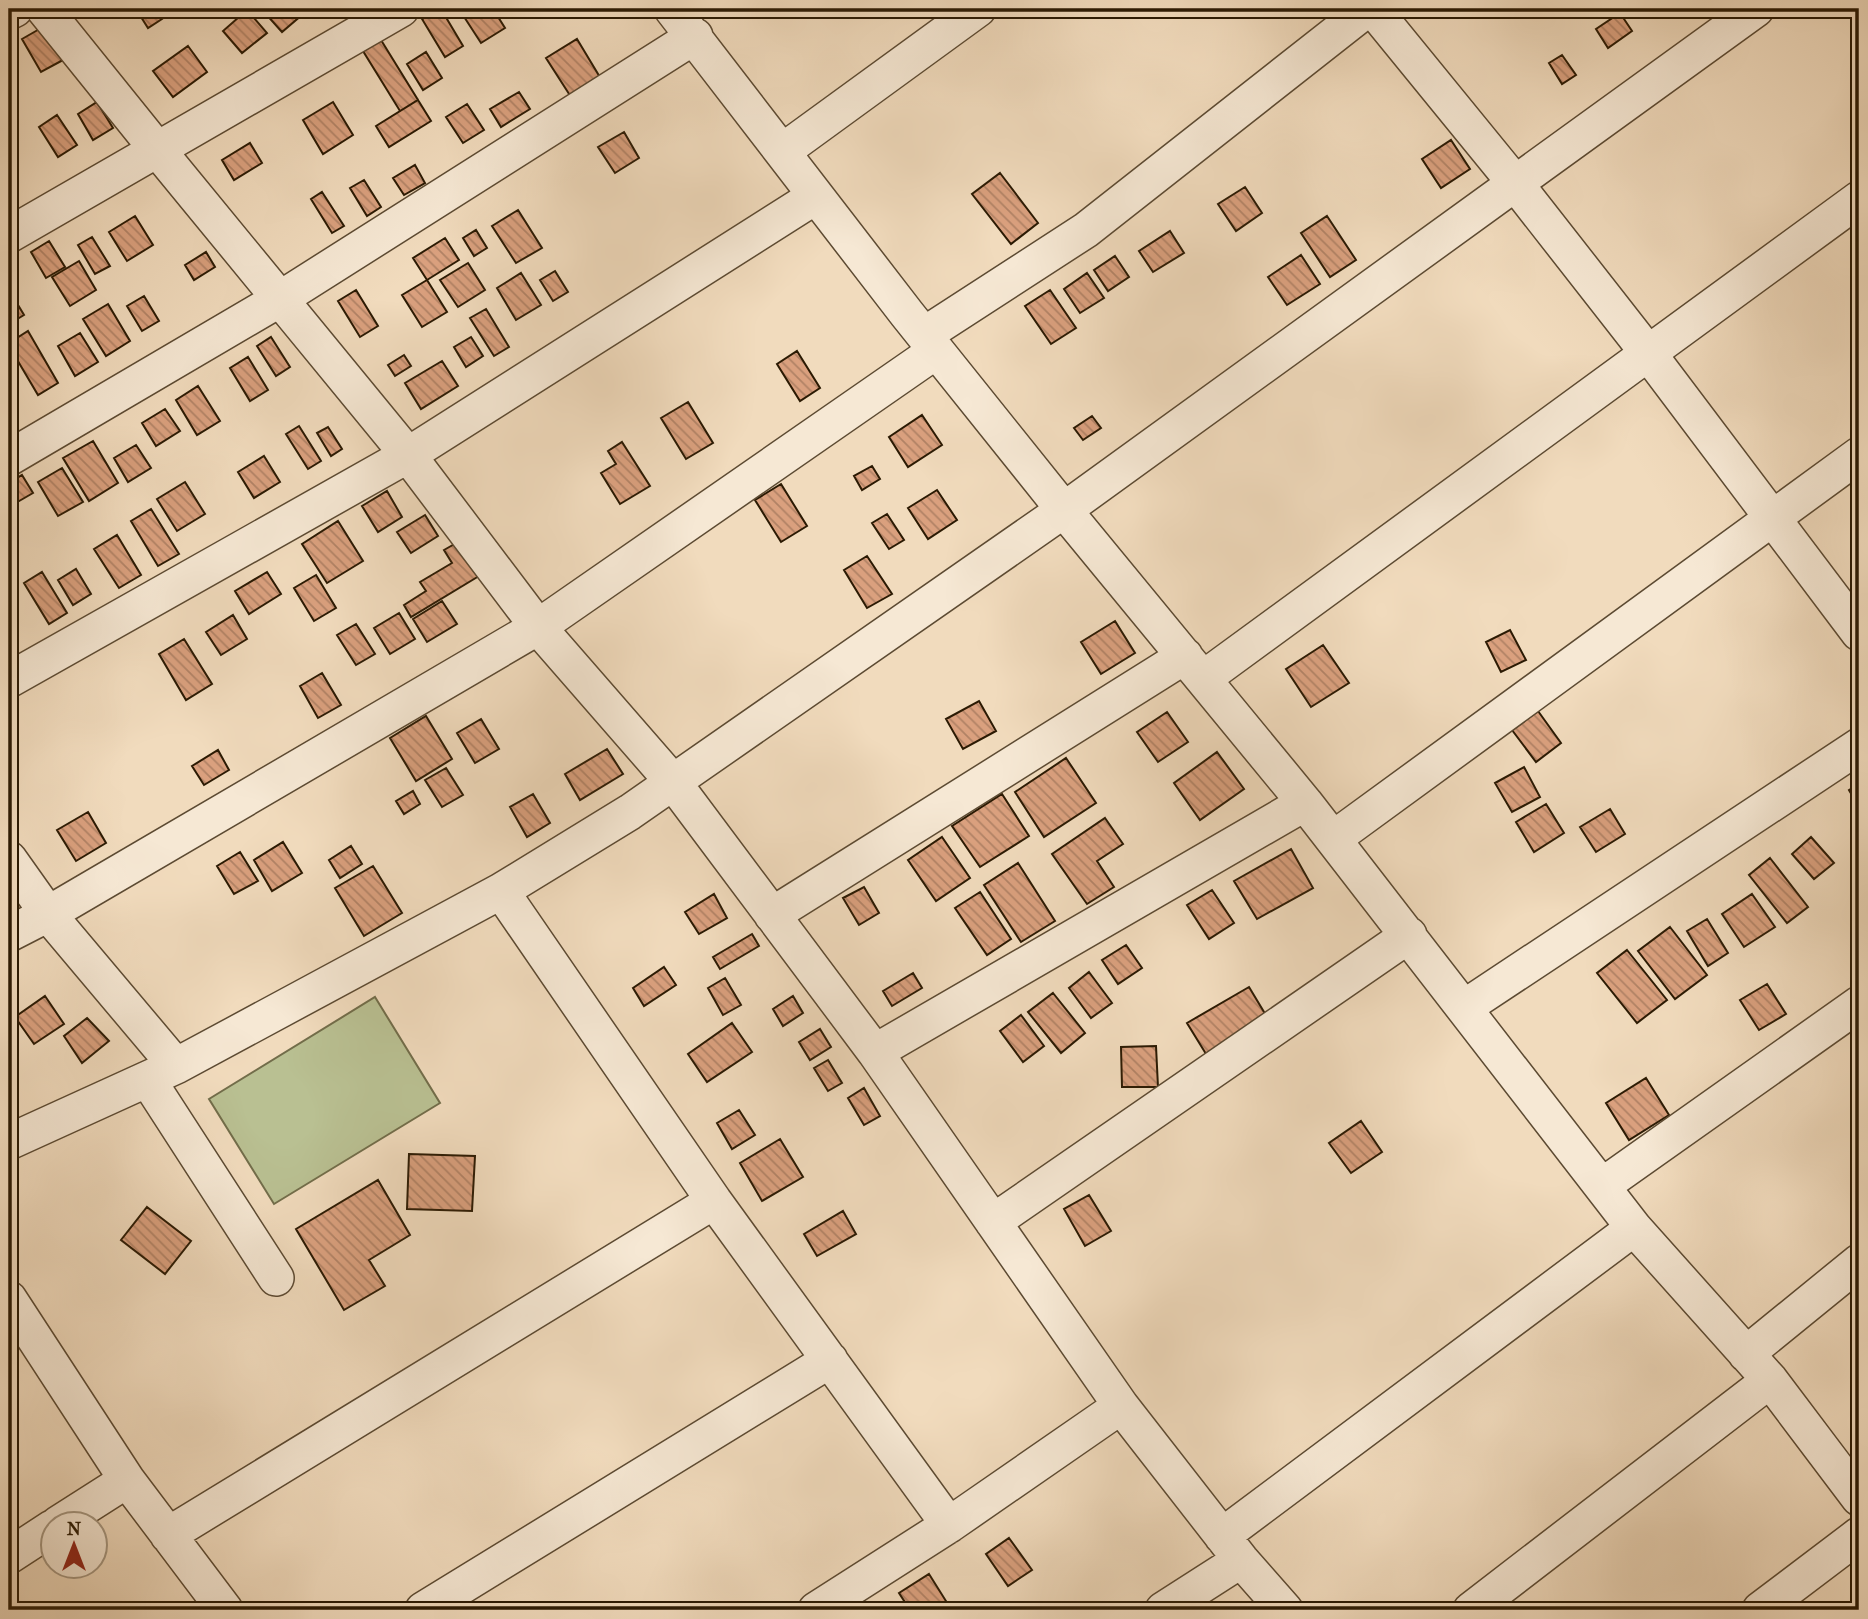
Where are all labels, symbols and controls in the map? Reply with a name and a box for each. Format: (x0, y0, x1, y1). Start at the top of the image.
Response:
north arrow (38, 1510, 108, 1580)
text: N (67, 1518, 82, 1540)

